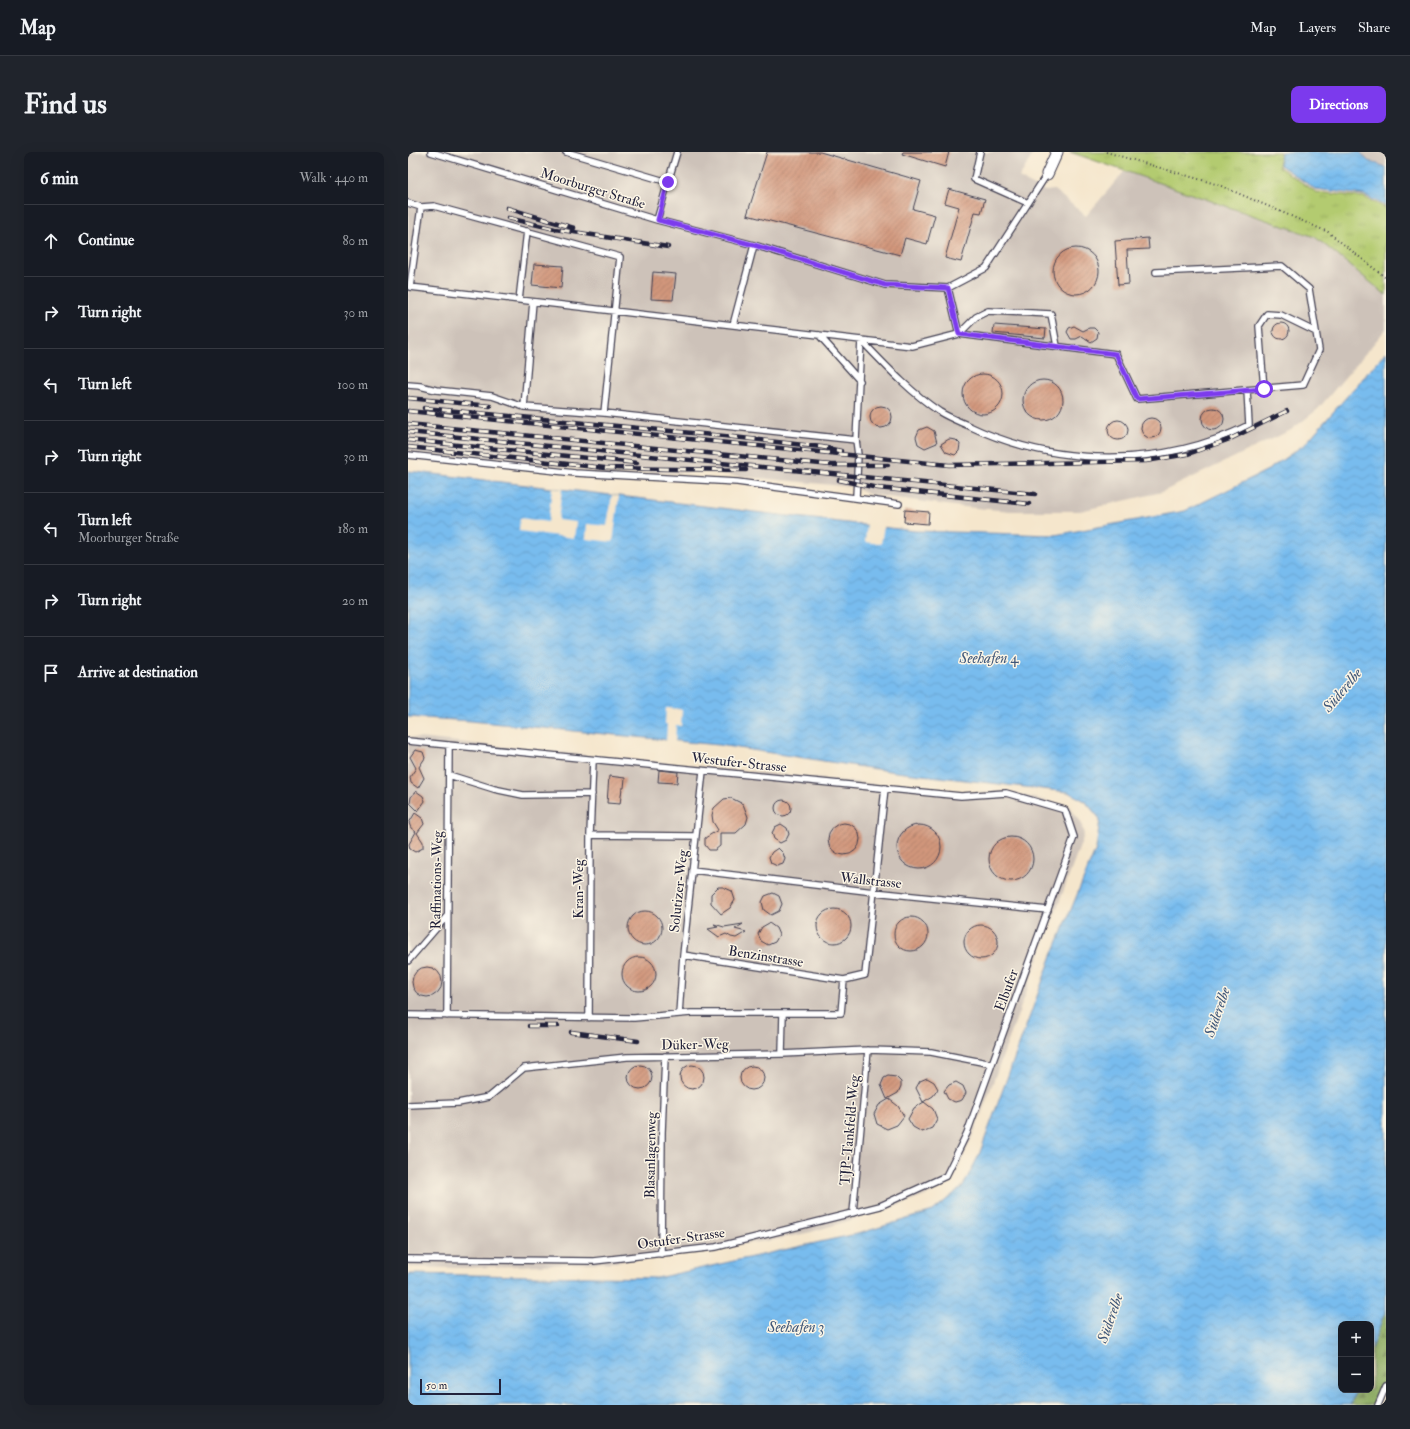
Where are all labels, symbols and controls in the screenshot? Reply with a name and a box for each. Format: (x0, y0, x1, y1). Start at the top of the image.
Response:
text: Map (20, 16, 56, 40)
text: Map (1250, 19, 1276, 36)
text: Layers (1298, 19, 1336, 36)
text: Share (1358, 19, 1390, 36)
button: Directions (1291, 86, 1386, 123)
text: Find us (24, 87, 107, 122)
street label: Moorburger Straße (538, 164, 648, 213)
text: 6 min (40, 168, 79, 189)
text: Walk · 440 m (299, 170, 368, 186)
route end (659, 173, 677, 191)
icon: ahead (40, 230, 62, 252)
text: Continue (78, 231, 134, 250)
text: 80 m (342, 233, 368, 249)
icon: right (40, 302, 62, 324)
text: Turn right (78, 303, 141, 322)
text: 30 m (344, 305, 368, 321)
icon: left (40, 374, 62, 396)
text: Turn left (78, 375, 132, 394)
text: 100 m (337, 377, 368, 393)
route start (1255, 380, 1273, 398)
icon: right (40, 446, 62, 468)
text: Turn right (78, 447, 141, 466)
text: 30 m (344, 449, 368, 465)
text: Turn left (78, 511, 132, 530)
icon: left (40, 518, 62, 540)
text: 180 m (338, 521, 368, 537)
text: Moorburger Straße (78, 530, 179, 546)
icon: right (40, 590, 62, 612)
text: Turn right (78, 591, 141, 610)
text: 20 m (342, 593, 368, 609)
water label: Seehafen 4 (958, 649, 1019, 668)
icon: arrive (40, 662, 62, 684)
text: Arrive at destination (78, 663, 198, 682)
water label: Süderelbe (1318, 664, 1367, 717)
street label: Westufer-Strasse (690, 749, 788, 776)
street label: Raffinations-Weg (427, 829, 446, 929)
street label: Solutizer-Weg (666, 848, 691, 933)
street label: Kran-Weg (570, 858, 587, 919)
street label: Wallstrasse (838, 869, 903, 892)
street label: Benzinstrasse (727, 942, 805, 971)
street label: Elbufer (991, 966, 1022, 1013)
water label: Süderelbe (1200, 984, 1235, 1041)
street label: Düker-Weg (661, 1035, 730, 1054)
street label: TJP-Tankfeld-Weg (836, 1073, 863, 1186)
street label: Blasanlagenweg (641, 1110, 660, 1198)
street label: Ostufer-Strasse (636, 1224, 726, 1253)
water label: Süderelbe (1093, 1290, 1128, 1347)
water label: Seehafen 3 (767, 1318, 824, 1337)
map controls (1338, 1321, 1374, 1393)
button: + (1338, 1321, 1374, 1357)
button: − (1338, 1357, 1374, 1393)
scale bar (420, 1377, 501, 1396)
text: 50 m (426, 1379, 447, 1392)

